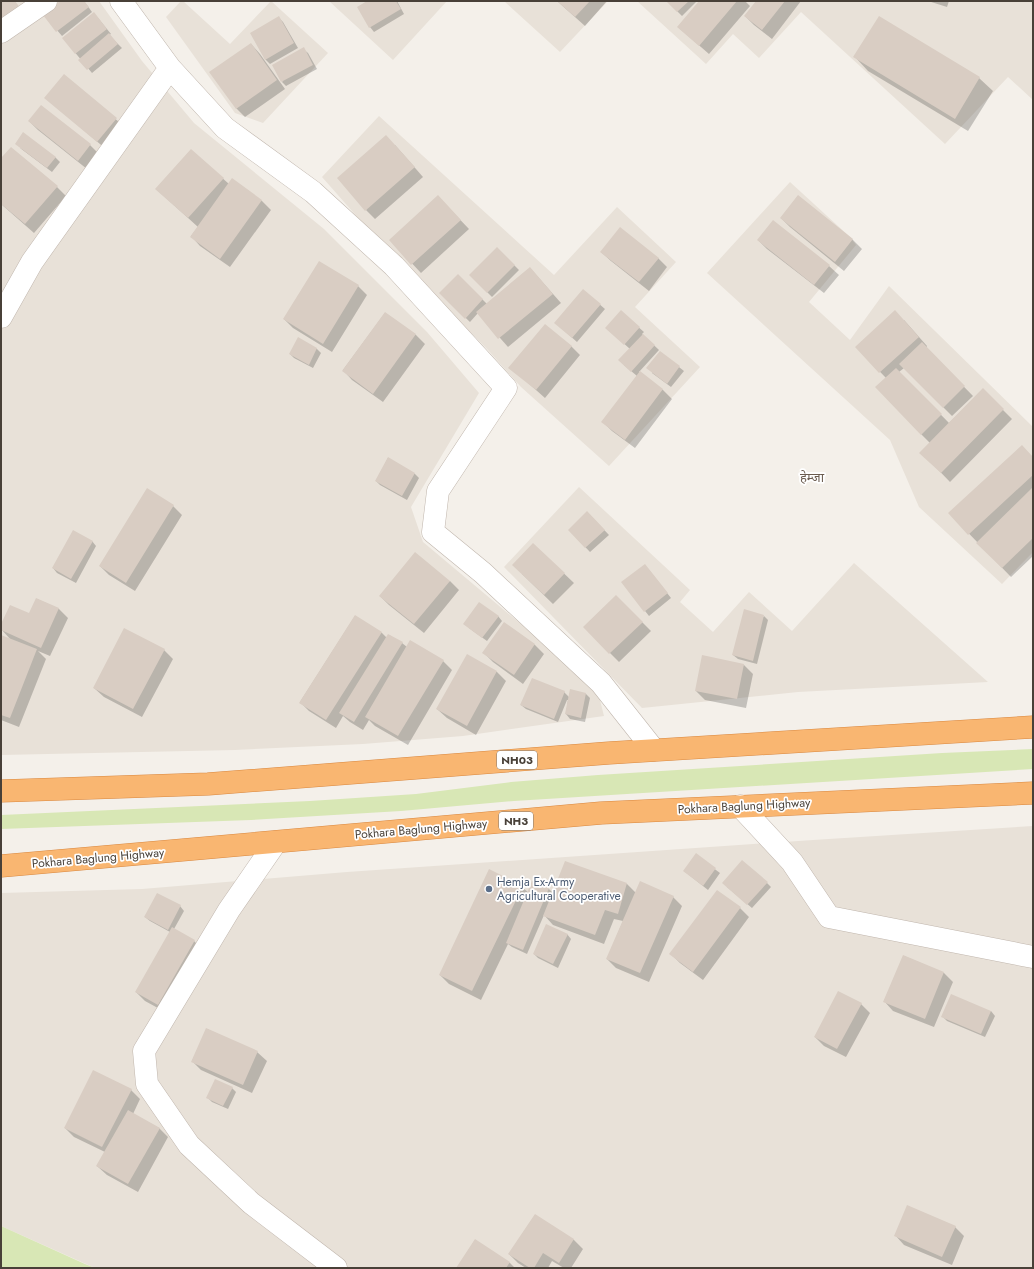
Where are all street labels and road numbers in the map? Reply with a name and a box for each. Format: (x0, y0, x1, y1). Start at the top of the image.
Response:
road number: NH03 (497, 751, 537, 769)
street label: Pokhara Baglung Highway (677, 794, 811, 818)
road number: NH3 (499, 812, 533, 830)
street label: Pokhara Baglung Highway (354, 814, 489, 844)
street label: Pokhara Baglung Highway (31, 843, 166, 873)

